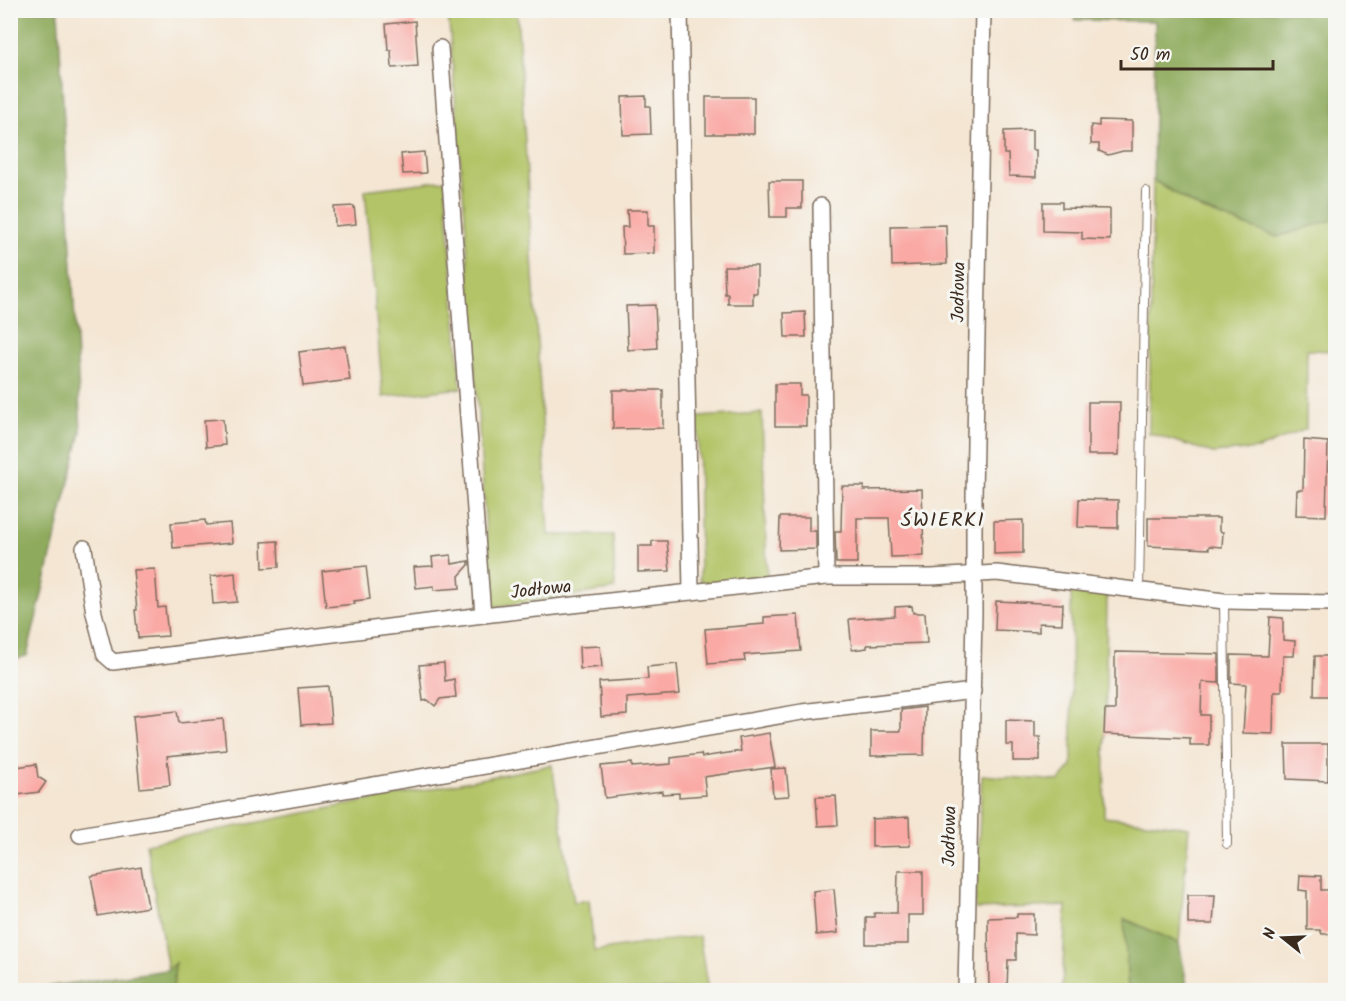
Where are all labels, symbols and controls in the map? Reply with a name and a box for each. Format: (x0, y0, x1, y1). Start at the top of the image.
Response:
scale bar (1121, 33, 1272, 71)
text: 50 m (1130, 41, 1170, 70)
street label: Jodłowa (944, 261, 975, 323)
district label: ŚWIERKI (901, 505, 985, 537)
street label: Jodłowa (509, 573, 573, 608)
street label: Jodłowa (935, 805, 966, 867)
north arrow (1253, 908, 1313, 968)
text: N (1257, 925, 1284, 942)

